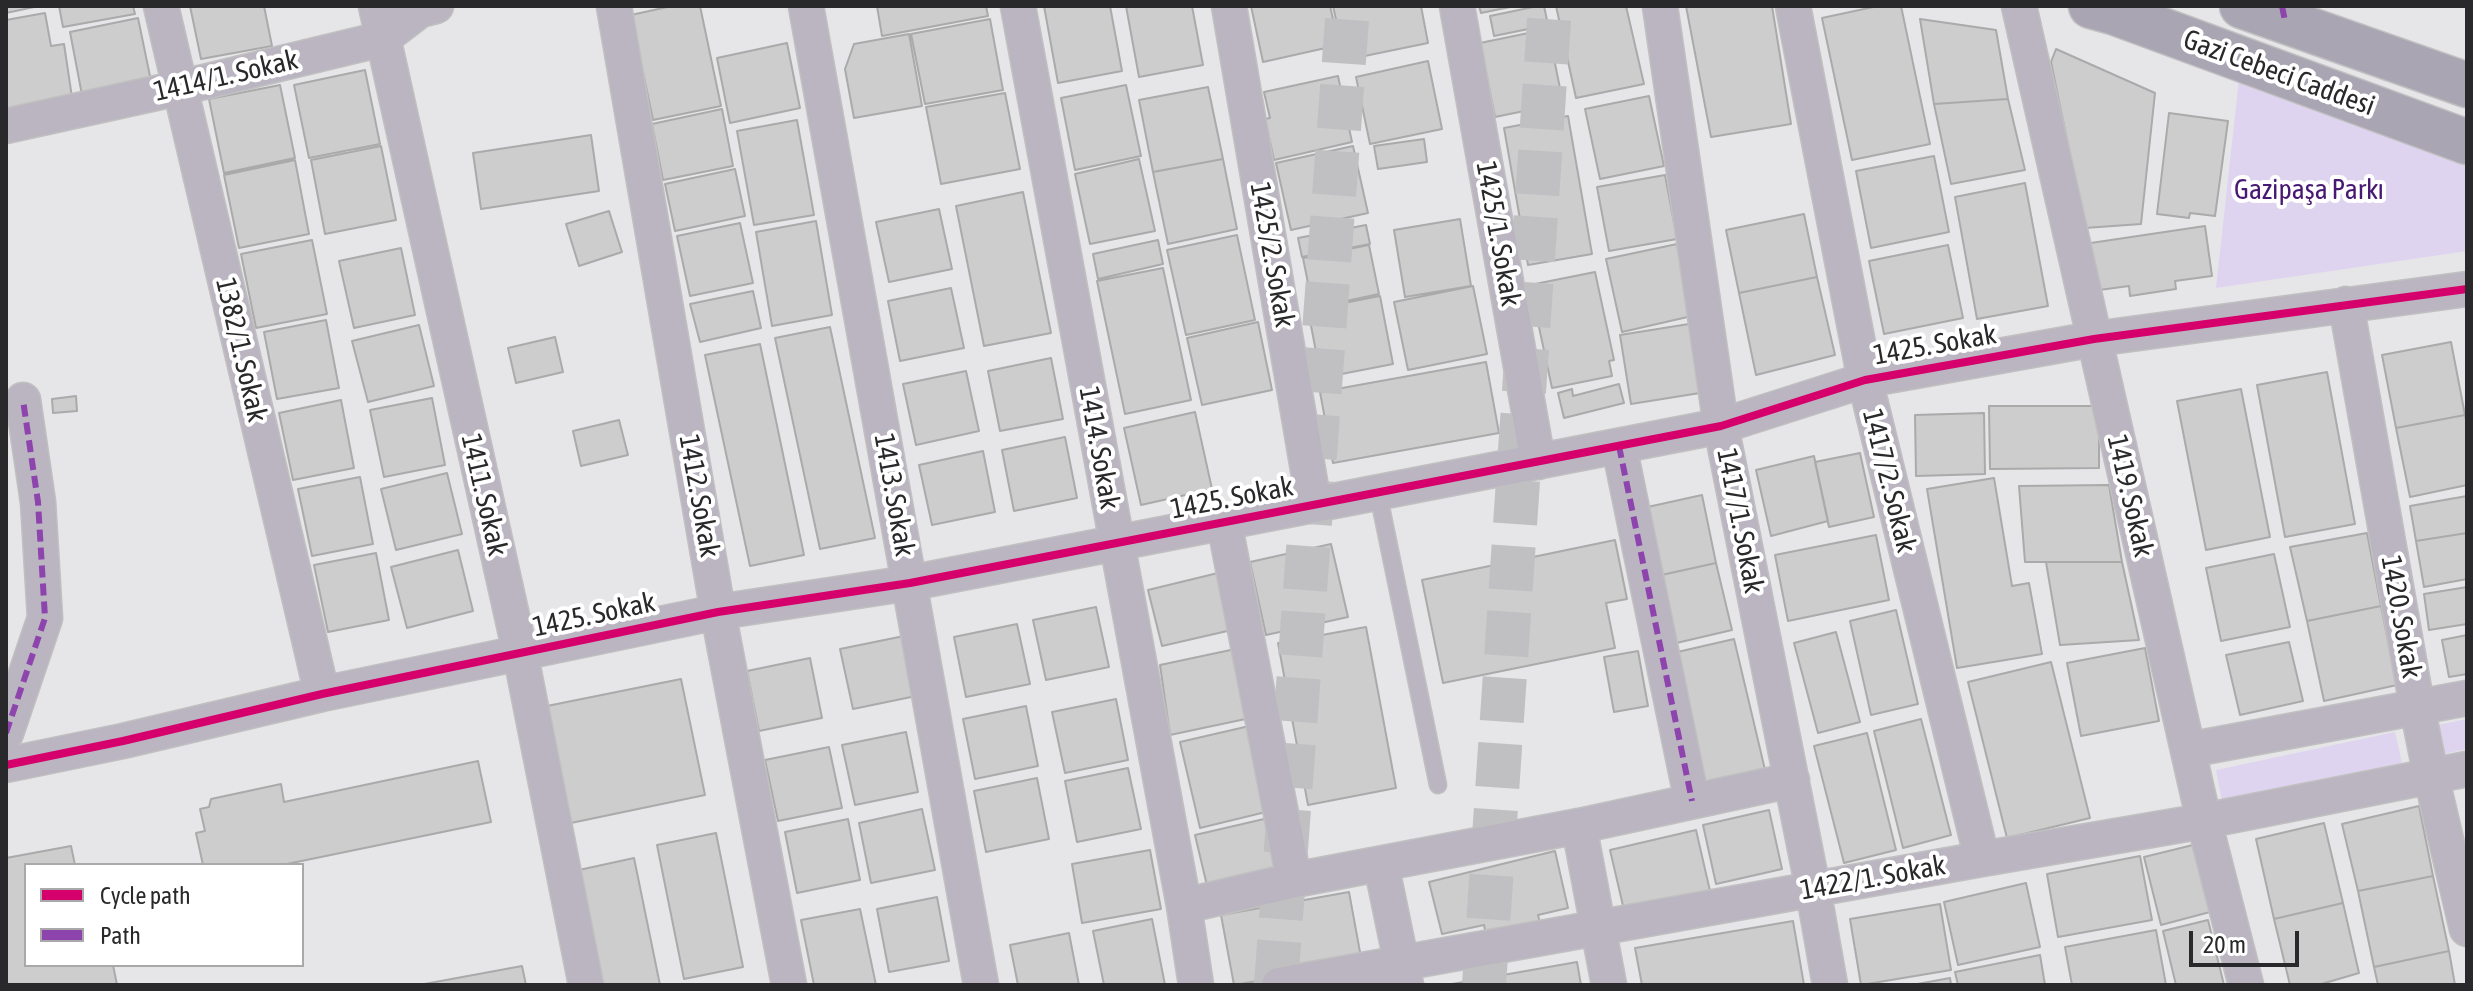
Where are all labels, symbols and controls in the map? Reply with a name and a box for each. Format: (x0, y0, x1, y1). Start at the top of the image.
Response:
street label: Gazi Cebeci Caddesi (2179, 23, 2379, 123)
street label: 1414/1. Sokak (151, 43, 301, 109)
street label: 1425/1. Sokak (1469, 159, 1527, 309)
park label: Gazipaşa Parkı (2234, 173, 2384, 207)
street label: 1425/2. Sokak (1243, 180, 1301, 330)
street label: 1382/1. Sokak (208, 275, 274, 425)
street label: 1425. Sokak (1871, 318, 1999, 372)
street label: 1414. Sokak (1072, 384, 1126, 512)
street label: 1417/2. Sokak (1855, 406, 1923, 556)
street label: 1411. Sokak (454, 431, 514, 559)
street label: 1413. Sokak (867, 431, 921, 559)
street label: 1412. Sokak (672, 432, 726, 560)
street label: 1419. Sokak (2100, 432, 2160, 560)
street label: 1417/1. Sokak (1710, 446, 1770, 596)
street label: 1425. Sokak (1168, 470, 1296, 526)
street label: 1420. Sokak (2374, 553, 2428, 681)
street label: 1425. Sokak (530, 586, 658, 644)
street label: 1422/1. Sokak (1798, 849, 1948, 907)
legend (24, 863, 304, 967)
text: Cycle path (100, 882, 191, 909)
scale bar (2193, 915, 2303, 965)
text: Path (100, 922, 141, 949)
text: 20 m (2203, 931, 2246, 958)

